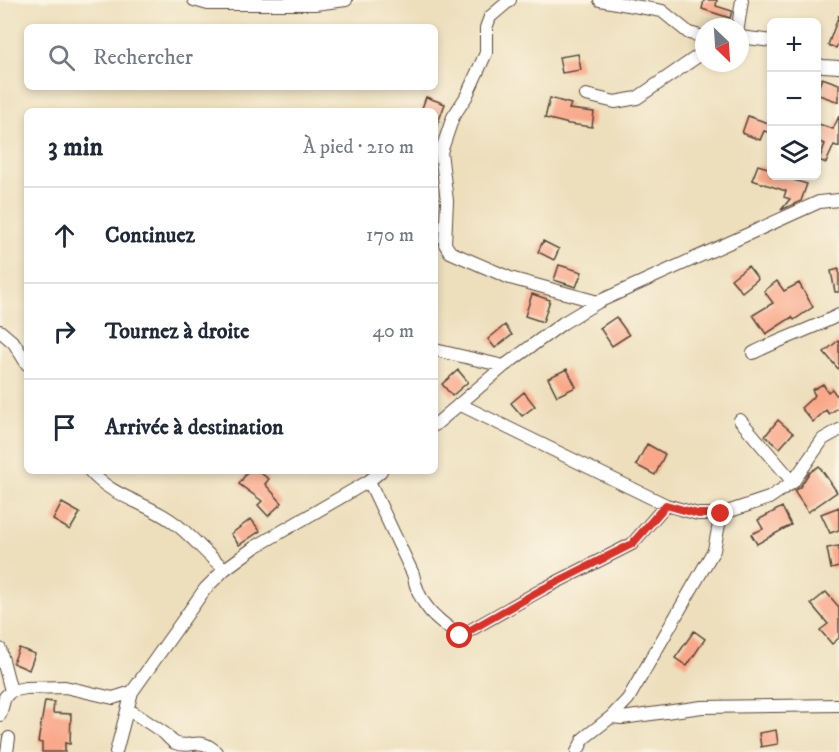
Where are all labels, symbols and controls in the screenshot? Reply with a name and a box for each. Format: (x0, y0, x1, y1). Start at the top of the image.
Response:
north arrow (695, 18, 749, 72)
map controls (767, 18, 821, 180)
button: + (767, 18, 821, 72)
search box (24, 24, 438, 90)
icon: search (45, 41, 78, 74)
text: Rechercher (93, 44, 193, 71)
button: − (767, 72, 821, 126)
button: layers (767, 126, 821, 180)
text: 3 min (48, 131, 103, 164)
text: À pied · 210 m (303, 135, 414, 160)
icon: ahead (48, 219, 81, 252)
text: Continuez (105, 222, 195, 249)
text: 170 m (366, 223, 414, 248)
icon: right (48, 315, 81, 348)
text: Tournez à droite (105, 318, 249, 345)
text: 40 m (372, 319, 414, 344)
icon: arrive (48, 411, 81, 444)
text: Arrivée à destination (105, 414, 284, 441)
route end (707, 500, 733, 526)
route start (446, 622, 472, 648)

